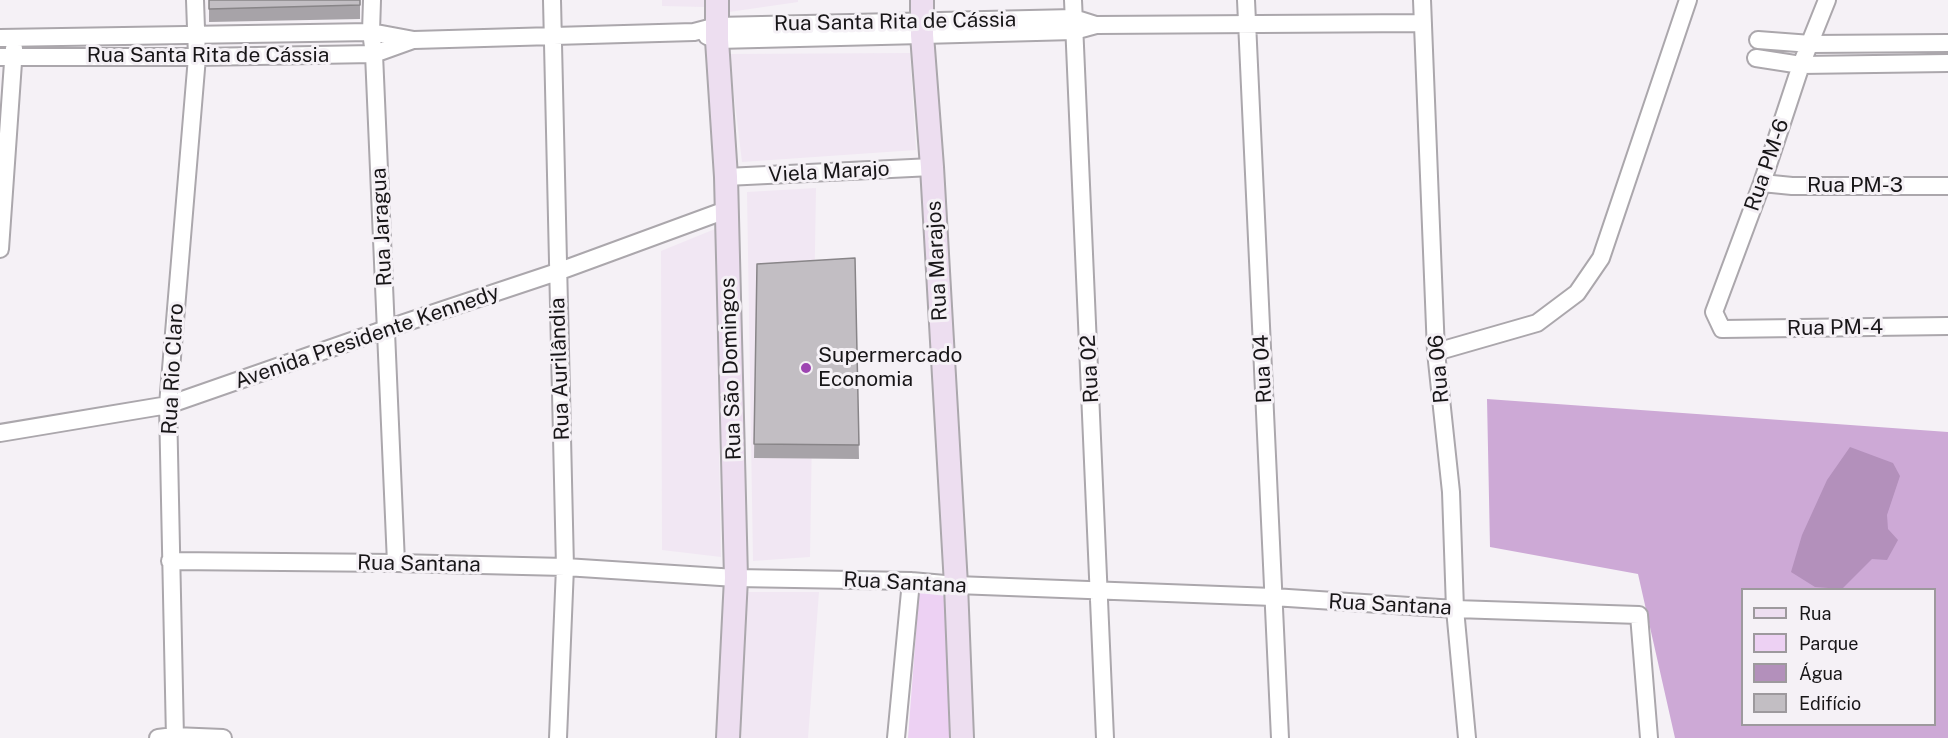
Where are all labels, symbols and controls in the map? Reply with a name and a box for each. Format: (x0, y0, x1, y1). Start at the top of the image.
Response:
street label: Rua Santa Rita de Cássia (774, 7, 1016, 37)
street label: Rua Santa Rita de Cássia (87, 43, 329, 69)
street label: Rua PM-6 (1739, 116, 1795, 214)
street label: Viela Marajo (768, 156, 890, 188)
street label: Rua Jaragua (366, 167, 398, 287)
street label: Rua PM-3 (1807, 173, 1903, 199)
street label: Rua Marajos (921, 200, 953, 322)
street label: Rua São Domingos (715, 277, 747, 461)
street label: Avenida Presidente Kennedy (231, 280, 503, 394)
street label: Rua Aurilândia (545, 297, 575, 441)
street label: Rua Rio Claro (157, 303, 189, 435)
street label: Rua PM-4 (1787, 315, 1883, 341)
street label: Rua 02 (1076, 334, 1104, 404)
street label: Rua 04 (1249, 334, 1277, 404)
street label: Rua 06 (1423, 334, 1455, 404)
place label: Supermercado Economia (818, 343, 962, 393)
marker: Supermercado Economia (799, 361, 813, 375)
street label: Rua Santana (357, 550, 481, 578)
street label: Rua Santana (843, 567, 967, 599)
legend (1741, 588, 1936, 726)
street label: Rua Santana (1328, 589, 1452, 621)
text: Rua (1799, 603, 1831, 624)
text: Parque (1799, 633, 1859, 654)
text: Água (1799, 663, 1843, 684)
text: Edifício (1799, 693, 1861, 714)

